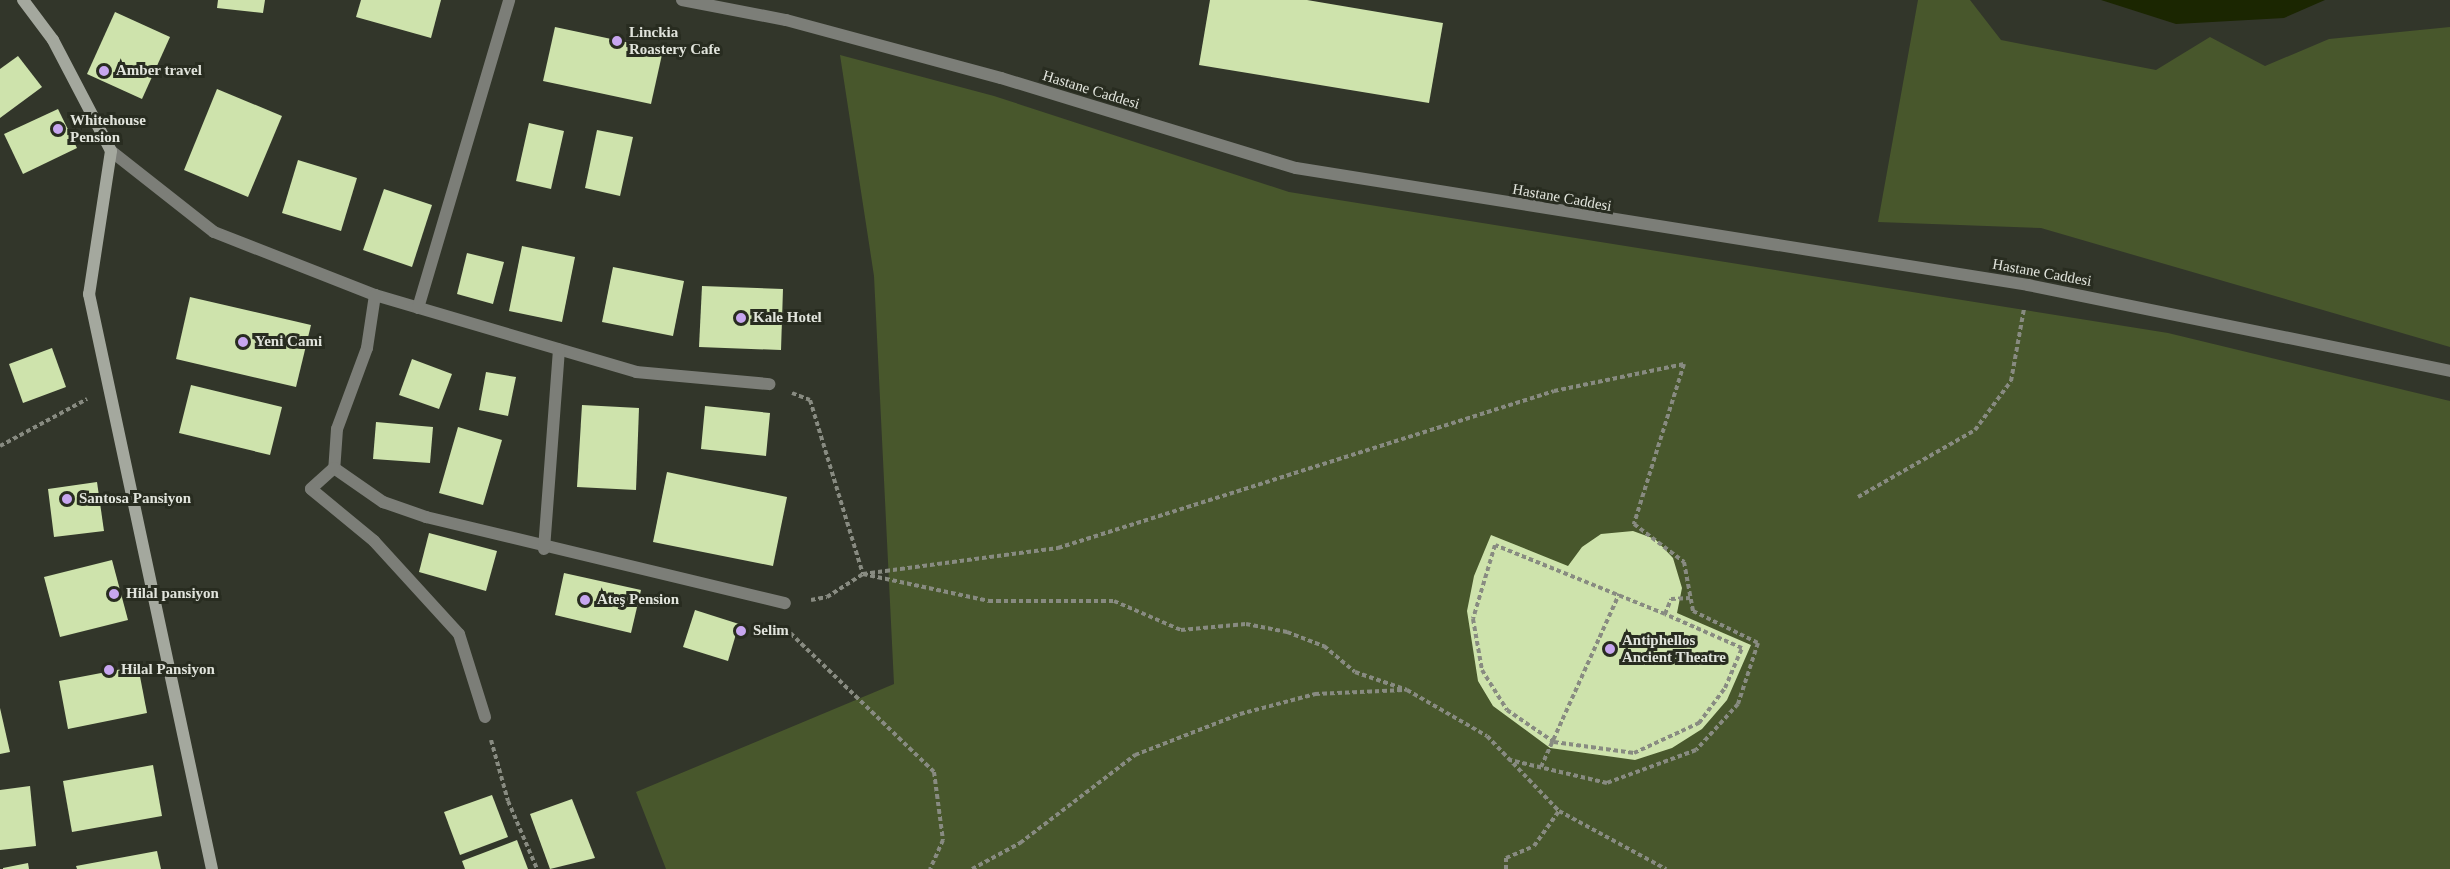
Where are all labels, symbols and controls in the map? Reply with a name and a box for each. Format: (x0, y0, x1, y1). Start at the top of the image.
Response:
place label: Linckia Roastery Cafe (629, 23, 720, 58)
marker: Linckia Roastery Cafe (610, 34, 624, 48)
place label: Amber travel (116, 62, 202, 80)
marker: Amber travel (97, 64, 111, 78)
street label: Hastane Caddesi (1040, 67, 1142, 113)
place label: Whitehouse Pension (70, 111, 146, 146)
marker: Whitehouse Pension (51, 122, 65, 136)
street label: Hastane Caddesi (1511, 180, 1613, 216)
street label: Hastane Caddesi (1991, 255, 2093, 291)
place label: Kale Hotel (753, 309, 822, 327)
marker: Kale Hotel (734, 311, 748, 325)
place label: Yeni Cami (255, 333, 322, 351)
marker: Yeni Cami (236, 335, 250, 349)
place label: Santosa Pansiyon (79, 490, 191, 508)
marker: Santosa Pansiyon (60, 492, 74, 506)
place label: Hilal pansiyon (126, 585, 219, 603)
marker: Hilal pansiyon (107, 587, 121, 601)
place label: Ateş Pension (597, 591, 679, 609)
marker: Ateş Pension (578, 593, 592, 607)
place label: Selim (753, 622, 789, 640)
marker: Selim (734, 624, 748, 638)
place label: Antiphellos Ancient Theatre (1622, 631, 1726, 666)
marker: Antiphellos Ancient Theatre (1603, 642, 1617, 656)
place label: Hilal Pansiyon (121, 661, 215, 679)
marker: Hilal Pansiyon (102, 663, 116, 677)

